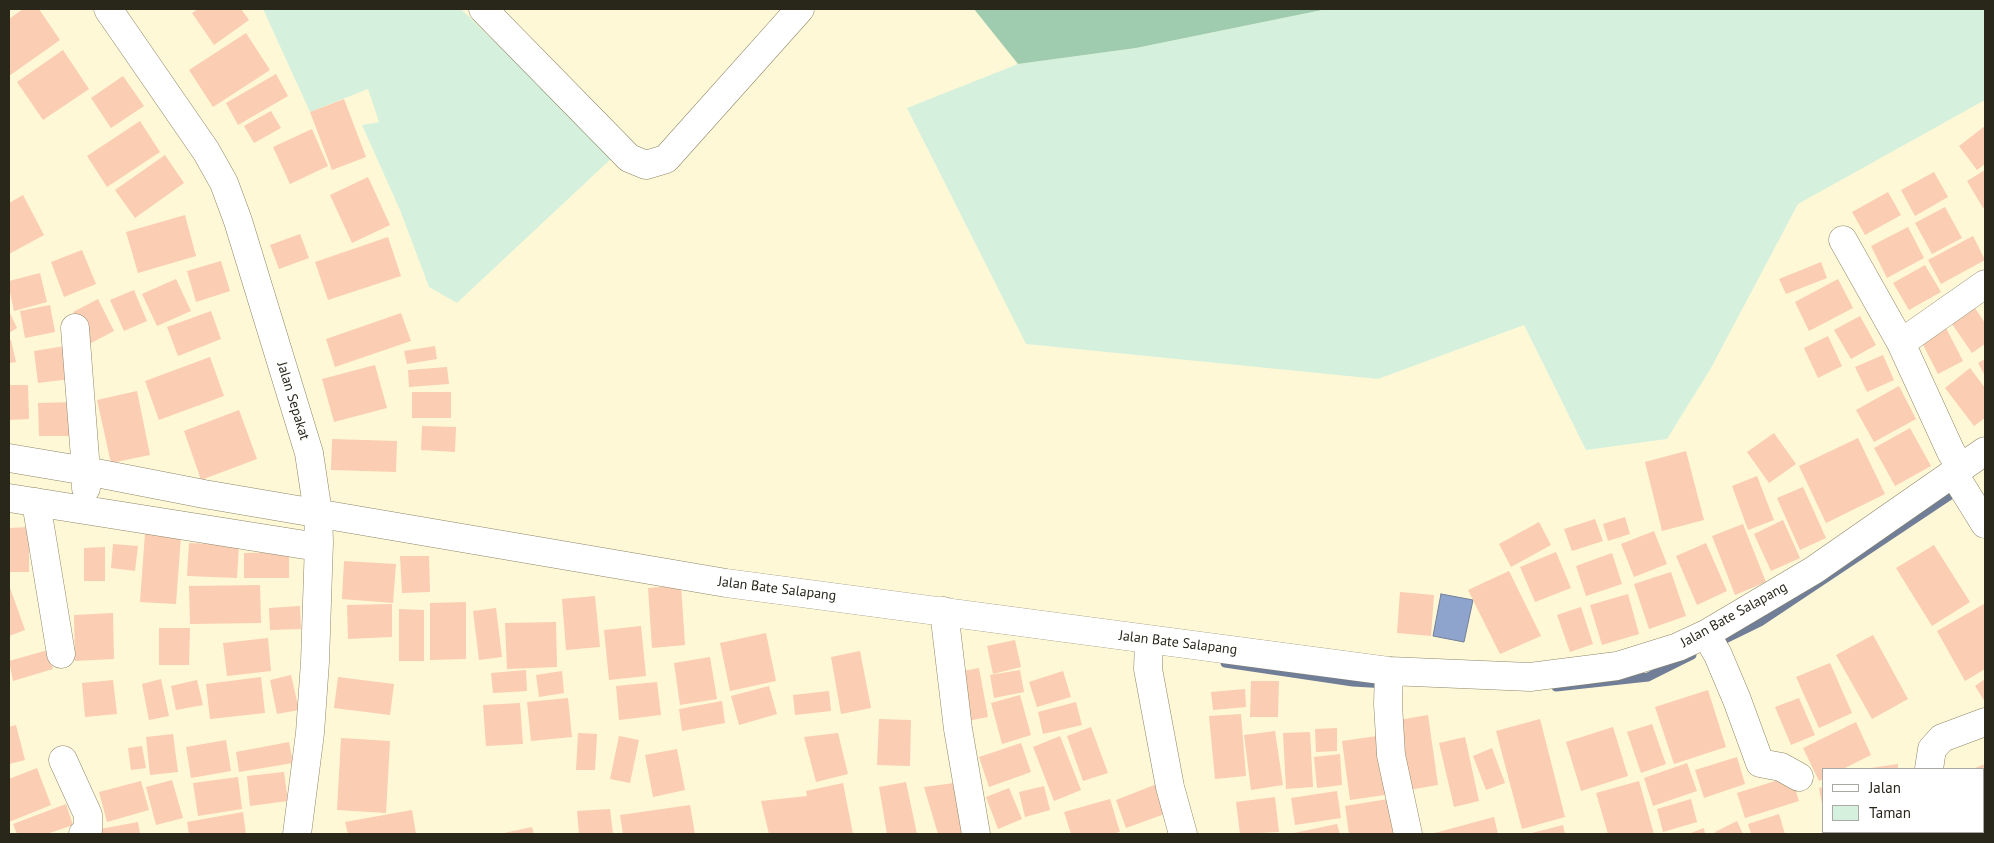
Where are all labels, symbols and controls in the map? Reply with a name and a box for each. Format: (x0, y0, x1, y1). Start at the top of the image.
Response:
street label: Jalan Sepakat (273, 360, 313, 442)
street label: Jalan Bate Salapang (717, 573, 837, 605)
street label: Jalan Bate Salapang (1678, 579, 1790, 651)
street label: Jalan Bate Salapang (1118, 627, 1238, 659)
legend (1822, 768, 1984, 833)
text: Jalan (1869, 778, 1901, 797)
text: Taman (1869, 803, 1911, 822)

